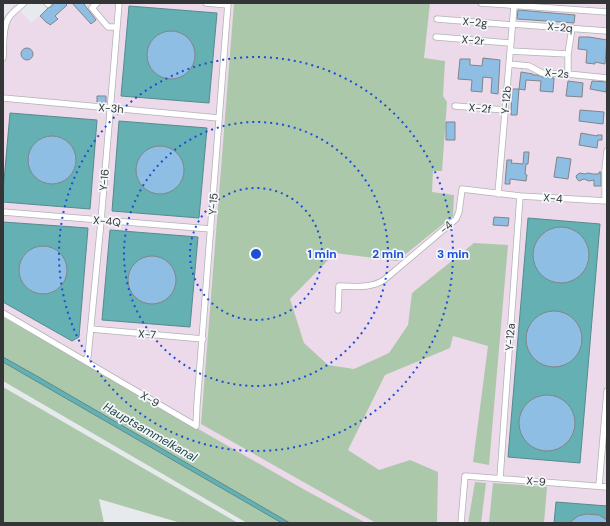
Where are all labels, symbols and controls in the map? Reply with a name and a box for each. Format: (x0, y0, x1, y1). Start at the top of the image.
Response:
street label: X-2g (462, 14, 488, 30)
street label: X-2q (547, 19, 573, 35)
street label: X-2r (461, 32, 485, 48)
street label: X-2s (544, 65, 570, 81)
street label: Y-12b (498, 85, 514, 115)
street label: X-3h (98, 100, 124, 116)
street label: X-2f (468, 100, 492, 116)
street label: Y-16 (96, 168, 112, 192)
street label: X-4 (543, 190, 563, 206)
street label: Y-15 (205, 192, 221, 215)
street label: X-4Q (93, 213, 121, 229)
street label: -4 (437, 217, 456, 236)
text: 1 min (307, 246, 337, 262)
text: 2 min (372, 246, 404, 262)
text: 3 min (437, 246, 469, 262)
centre of rings (249, 247, 263, 261)
street label: Y-12a (502, 323, 518, 351)
street label: X-7 (138, 326, 157, 342)
street label: X-9 (138, 388, 162, 410)
water label: Hauptsammelkanal (100, 399, 200, 466)
street label: X-9 (526, 473, 546, 489)

